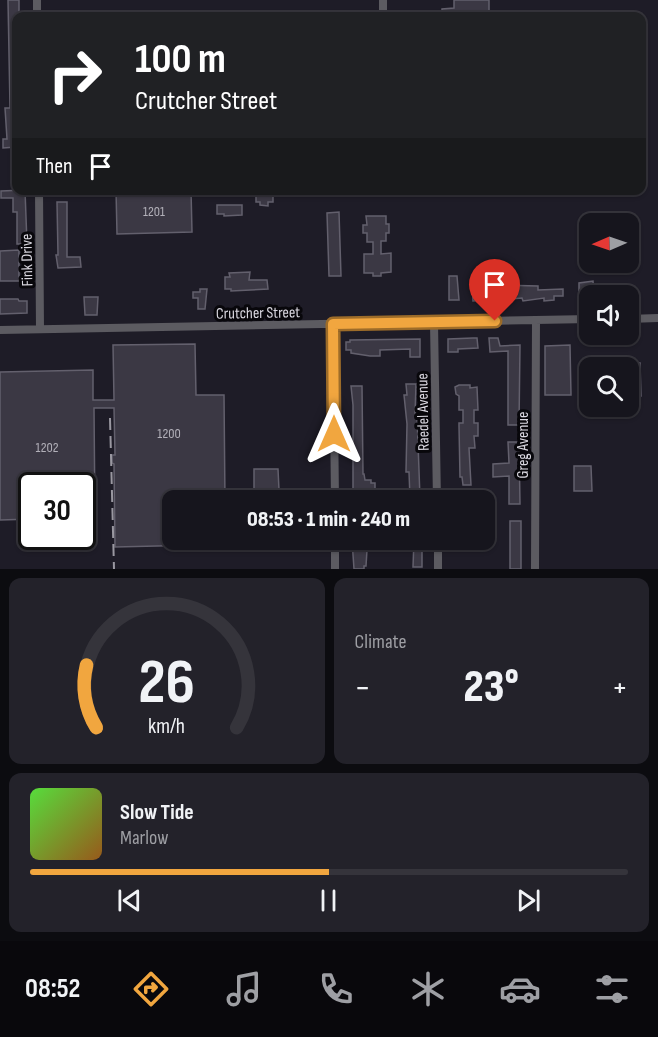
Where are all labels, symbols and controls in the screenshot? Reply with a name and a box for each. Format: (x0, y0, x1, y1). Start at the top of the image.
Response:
text: 100 m (135, 34, 226, 85)
icon: right (36, 36, 114, 114)
text: Crutcher Street (135, 85, 277, 117)
icon: arrive (84, 150, 117, 183)
text: Then (36, 153, 72, 180)
house number: 1201 (143, 203, 165, 220)
north arrow (579, 213, 639, 273)
map controls (579, 213, 639, 417)
street label: Fink Drive (18, 233, 37, 287)
pin (469, 259, 520, 321)
icon: arrive (478, 268, 511, 301)
button: sound (579, 285, 639, 345)
street label: Crutcher Street (216, 303, 300, 324)
button: search (579, 357, 639, 417)
street label: Raedel Avenue (413, 373, 434, 451)
position arrow (302, 402, 366, 466)
street label: Greg Avenue (514, 412, 533, 478)
house number: 1200 (157, 425, 181, 442)
house number: 1202 (36, 439, 59, 456)
speed limit sign: 30 (18, 472, 96, 550)
text: 08:53 · 1 min · 240 m (247, 506, 410, 533)
text: Climate (355, 630, 407, 654)
text: 26 (138, 646, 195, 721)
text: 23° (464, 660, 519, 715)
text: − (355, 668, 371, 708)
text: + (612, 668, 628, 708)
text: km/h (148, 714, 185, 739)
text: Slow Tide (120, 799, 194, 826)
text: Marlow (120, 826, 168, 850)
icon: previous (113, 884, 146, 917)
icon: pause (312, 884, 345, 917)
icon: next (512, 884, 545, 917)
icon: directions (130, 968, 172, 1010)
icon: music (223, 968, 265, 1010)
icon: phone (315, 968, 357, 1010)
icon: climate (407, 968, 449, 1010)
icon: car (499, 968, 541, 1010)
icon: filters (591, 968, 633, 1010)
text: 08:52 (25, 973, 80, 1005)

